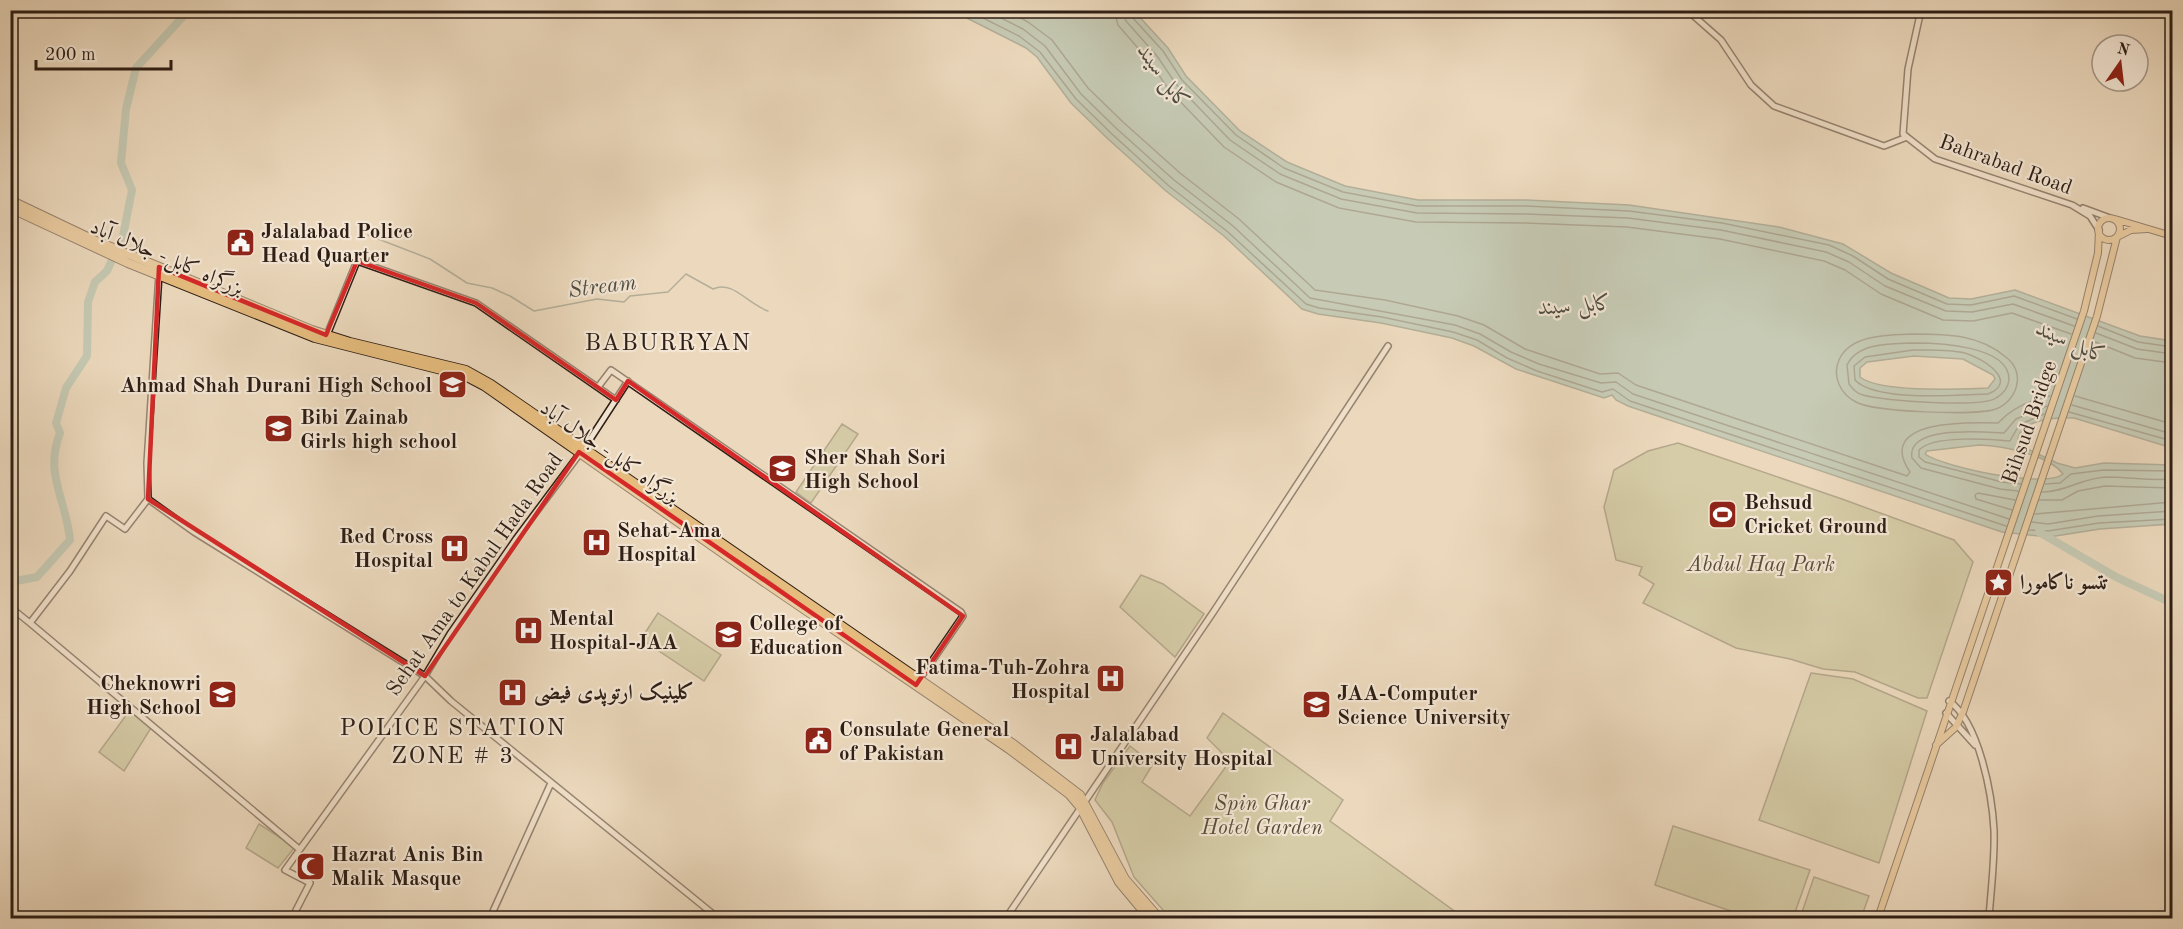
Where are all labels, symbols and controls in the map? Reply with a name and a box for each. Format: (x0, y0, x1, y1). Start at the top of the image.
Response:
scale bar (36, 33, 171, 71)
north arrow (2090, 33, 2150, 93)
water label: کابل سيند (1130, 40, 1195, 116)
text: N (2115, 41, 2132, 60)
text: 200 m (45, 46, 96, 64)
street label: Bahrabad Road (1936, 132, 2075, 199)
street label: بزرگراه کابل- جلال آباد (86, 212, 248, 303)
place label: Jalalabad Police Head Quarter (261, 222, 413, 267)
public building icon: Jalalabad Police Head Quarter (224, 227, 256, 259)
water label: Stream (567, 272, 638, 302)
water label: کابل سيند (1537, 291, 1614, 323)
water label: کابل سيند (2031, 317, 2110, 371)
district label: BABURRYAN (584, 332, 752, 356)
street label: Bihsud Bridge (1999, 358, 2061, 487)
school or university icon: Ahmad Shah Durani High School (437, 369, 469, 401)
place label: Ahmad Shah Durani High School (120, 376, 432, 397)
street label: بزرگراه کابل- جلال آباد (534, 393, 685, 512)
place label: Bibi Zainab Girls high school (300, 408, 457, 453)
school or university icon: Bibi Zainab Girls high school (263, 413, 295, 445)
place label: Sher Shah Sori High School (804, 448, 946, 493)
street label: Sehat Ama to Kabul Hada Road (383, 450, 567, 700)
school or university icon: Sher Shah Sori High School (767, 453, 799, 485)
place label: Behsud Cricket Ground (1744, 493, 1888, 538)
sports icon: Behsud Cricket Ground (1707, 498, 1739, 530)
place label: Sehat-Ama Hospital (617, 521, 721, 566)
hospital icon: Sehat-Ama Hospital (580, 526, 612, 558)
place label: Red Cross Hospital (339, 527, 433, 572)
hospital icon: Red Cross Hospital (438, 532, 470, 564)
park label: Abdul Haq Park (1686, 555, 1835, 576)
place icon: تتسو ناکامورا (1983, 566, 2015, 598)
place label: تتسو ناکامورا (2020, 571, 2109, 595)
place label: Mental Hospital-JAA (549, 609, 678, 654)
hospital icon: Mental Hospital-JAA (512, 614, 544, 646)
place label: College of Education (749, 614, 843, 659)
school or university icon: College of Education (712, 619, 744, 651)
place label: Fatima-Tuh-Zohra Hospital (915, 658, 1090, 703)
hospital icon: Fatima-Tuh-Zohra Hospital (1095, 663, 1127, 695)
place label: Cheknowri High School (86, 674, 201, 719)
hospital icon: کلینیک ارتوپدی فیضی (497, 676, 529, 708)
school or university icon: Cheknowri High School (206, 679, 238, 711)
place label: کلینیک ارتوپدی فیضی (534, 680, 694, 707)
place label: JAA-Computer Science University (1337, 684, 1511, 729)
school or university icon: JAA-Computer Science University (1300, 689, 1332, 721)
district label: POLICE STATION ZONE # 3 (339, 717, 567, 769)
place label: Consulate General of Pakistan (839, 720, 1009, 765)
public building icon: Consulate General of Pakistan (802, 725, 834, 757)
place label: Jalalabad University Hospital (1090, 725, 1273, 770)
hospital icon: Jalalabad University Hospital (1053, 730, 1085, 762)
park label: Spin Ghar Hotel Garden (1200, 794, 1323, 839)
place label: Hazrat Anis Bin Malik Masque (331, 845, 483, 890)
mosque icon: Hazrat Anis Bin Malik Masque (294, 850, 326, 882)

